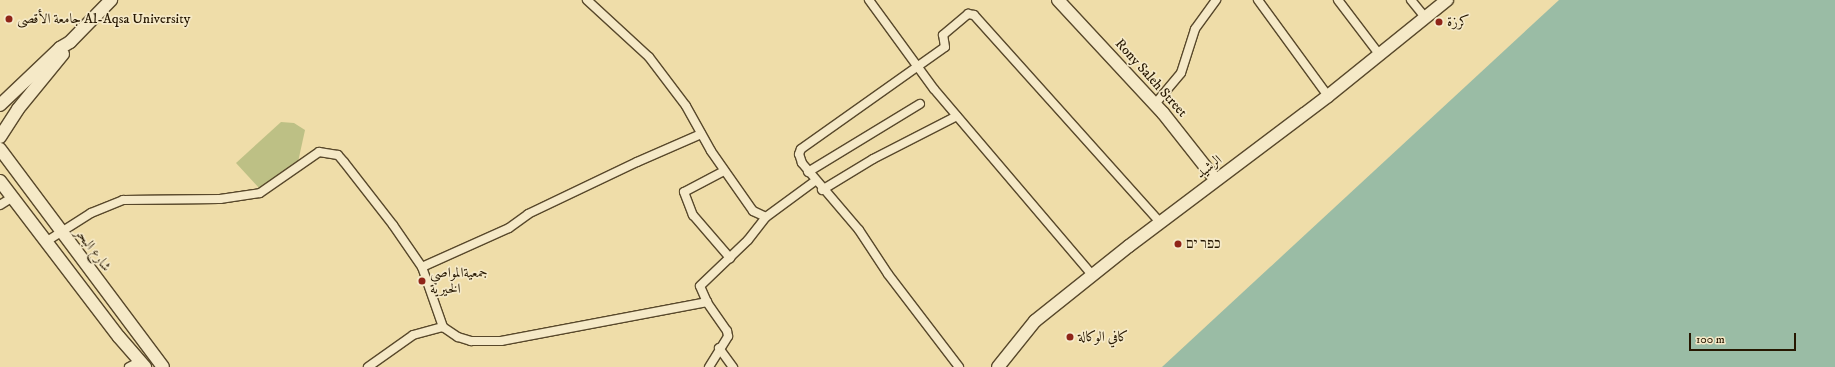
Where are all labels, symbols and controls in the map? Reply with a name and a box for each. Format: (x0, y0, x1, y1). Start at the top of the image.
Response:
place label: جامعة الأقصى Al-Aqsa University (17, 11, 190, 27)
marker: جامعة الأقصى Al-Aqsa University (4, 14, 14, 24)
place label: كرزة (1447, 14, 1470, 30)
marker: كرزة (1434, 17, 1444, 27)
street label: Rony Saleh Street (1111, 35, 1191, 121)
street label: الرشيد (1193, 152, 1225, 182)
street label: شارع البحر (71, 225, 115, 275)
place label: כפר ים (1186, 236, 1221, 252)
marker: כפר ים (1173, 239, 1183, 249)
place label: جمعيةالمواصي الخيرية (430, 265, 488, 298)
marker: جمعيةالمواصي الخيرية (417, 276, 427, 286)
scale bar (1691, 325, 1798, 351)
place label: كافي الوكالة (1078, 329, 1129, 345)
marker: كافي الوكالة (1065, 332, 1075, 342)
text: 100 m (1696, 332, 1725, 347)

